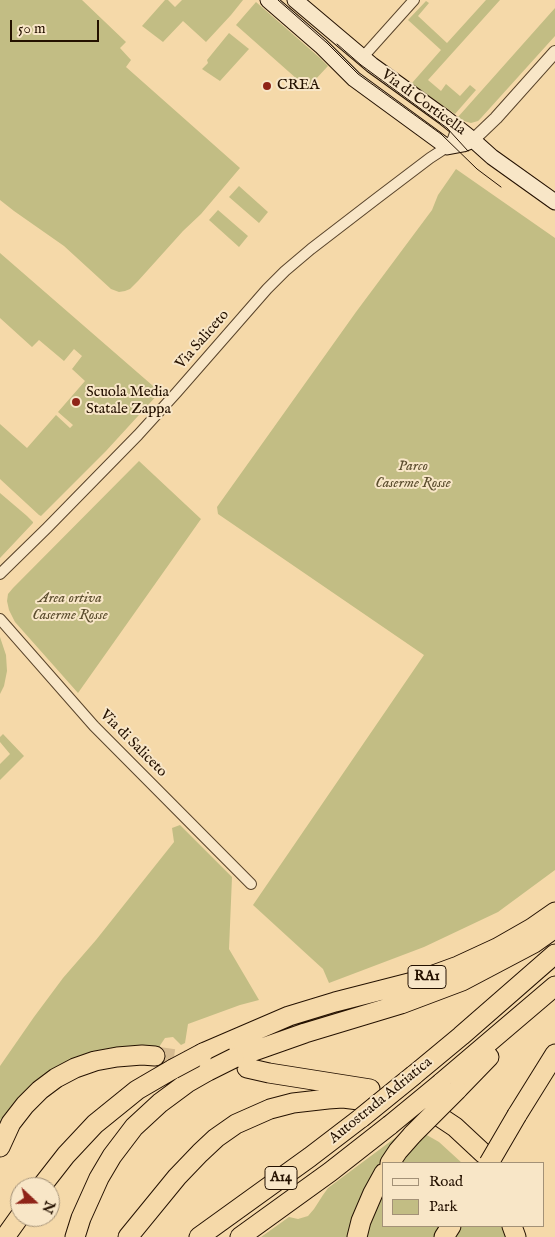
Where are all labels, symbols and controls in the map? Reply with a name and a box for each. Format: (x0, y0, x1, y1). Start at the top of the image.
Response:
scale bar (12, 10, 101, 42)
text: 50 m (18, 19, 46, 38)
street label: Via di Corticella (377, 66, 469, 140)
place label: CREA (277, 77, 320, 95)
marker: CREA (261, 80, 273, 92)
street label: Via Saliceto (172, 307, 234, 373)
place label: Scuola Media Statale Zappa (86, 384, 171, 419)
marker: Scuola Media Statale Zappa (70, 396, 82, 408)
park label: Parco Caserme Rosse (375, 458, 451, 493)
park label: Area ortiva Caserme Rosse (32, 590, 108, 625)
street label: Via di Saliceto (96, 707, 170, 781)
road number: RA1 (408, 966, 446, 989)
street label: Autostrada Adriatica (326, 1054, 436, 1148)
legend (382, 1162, 545, 1227)
road number: A14 (265, 1166, 297, 1190)
text: Road (429, 1172, 463, 1191)
north arrow (10, 1177, 60, 1227)
text: Park (429, 1197, 458, 1216)
text: N (37, 1198, 59, 1216)

